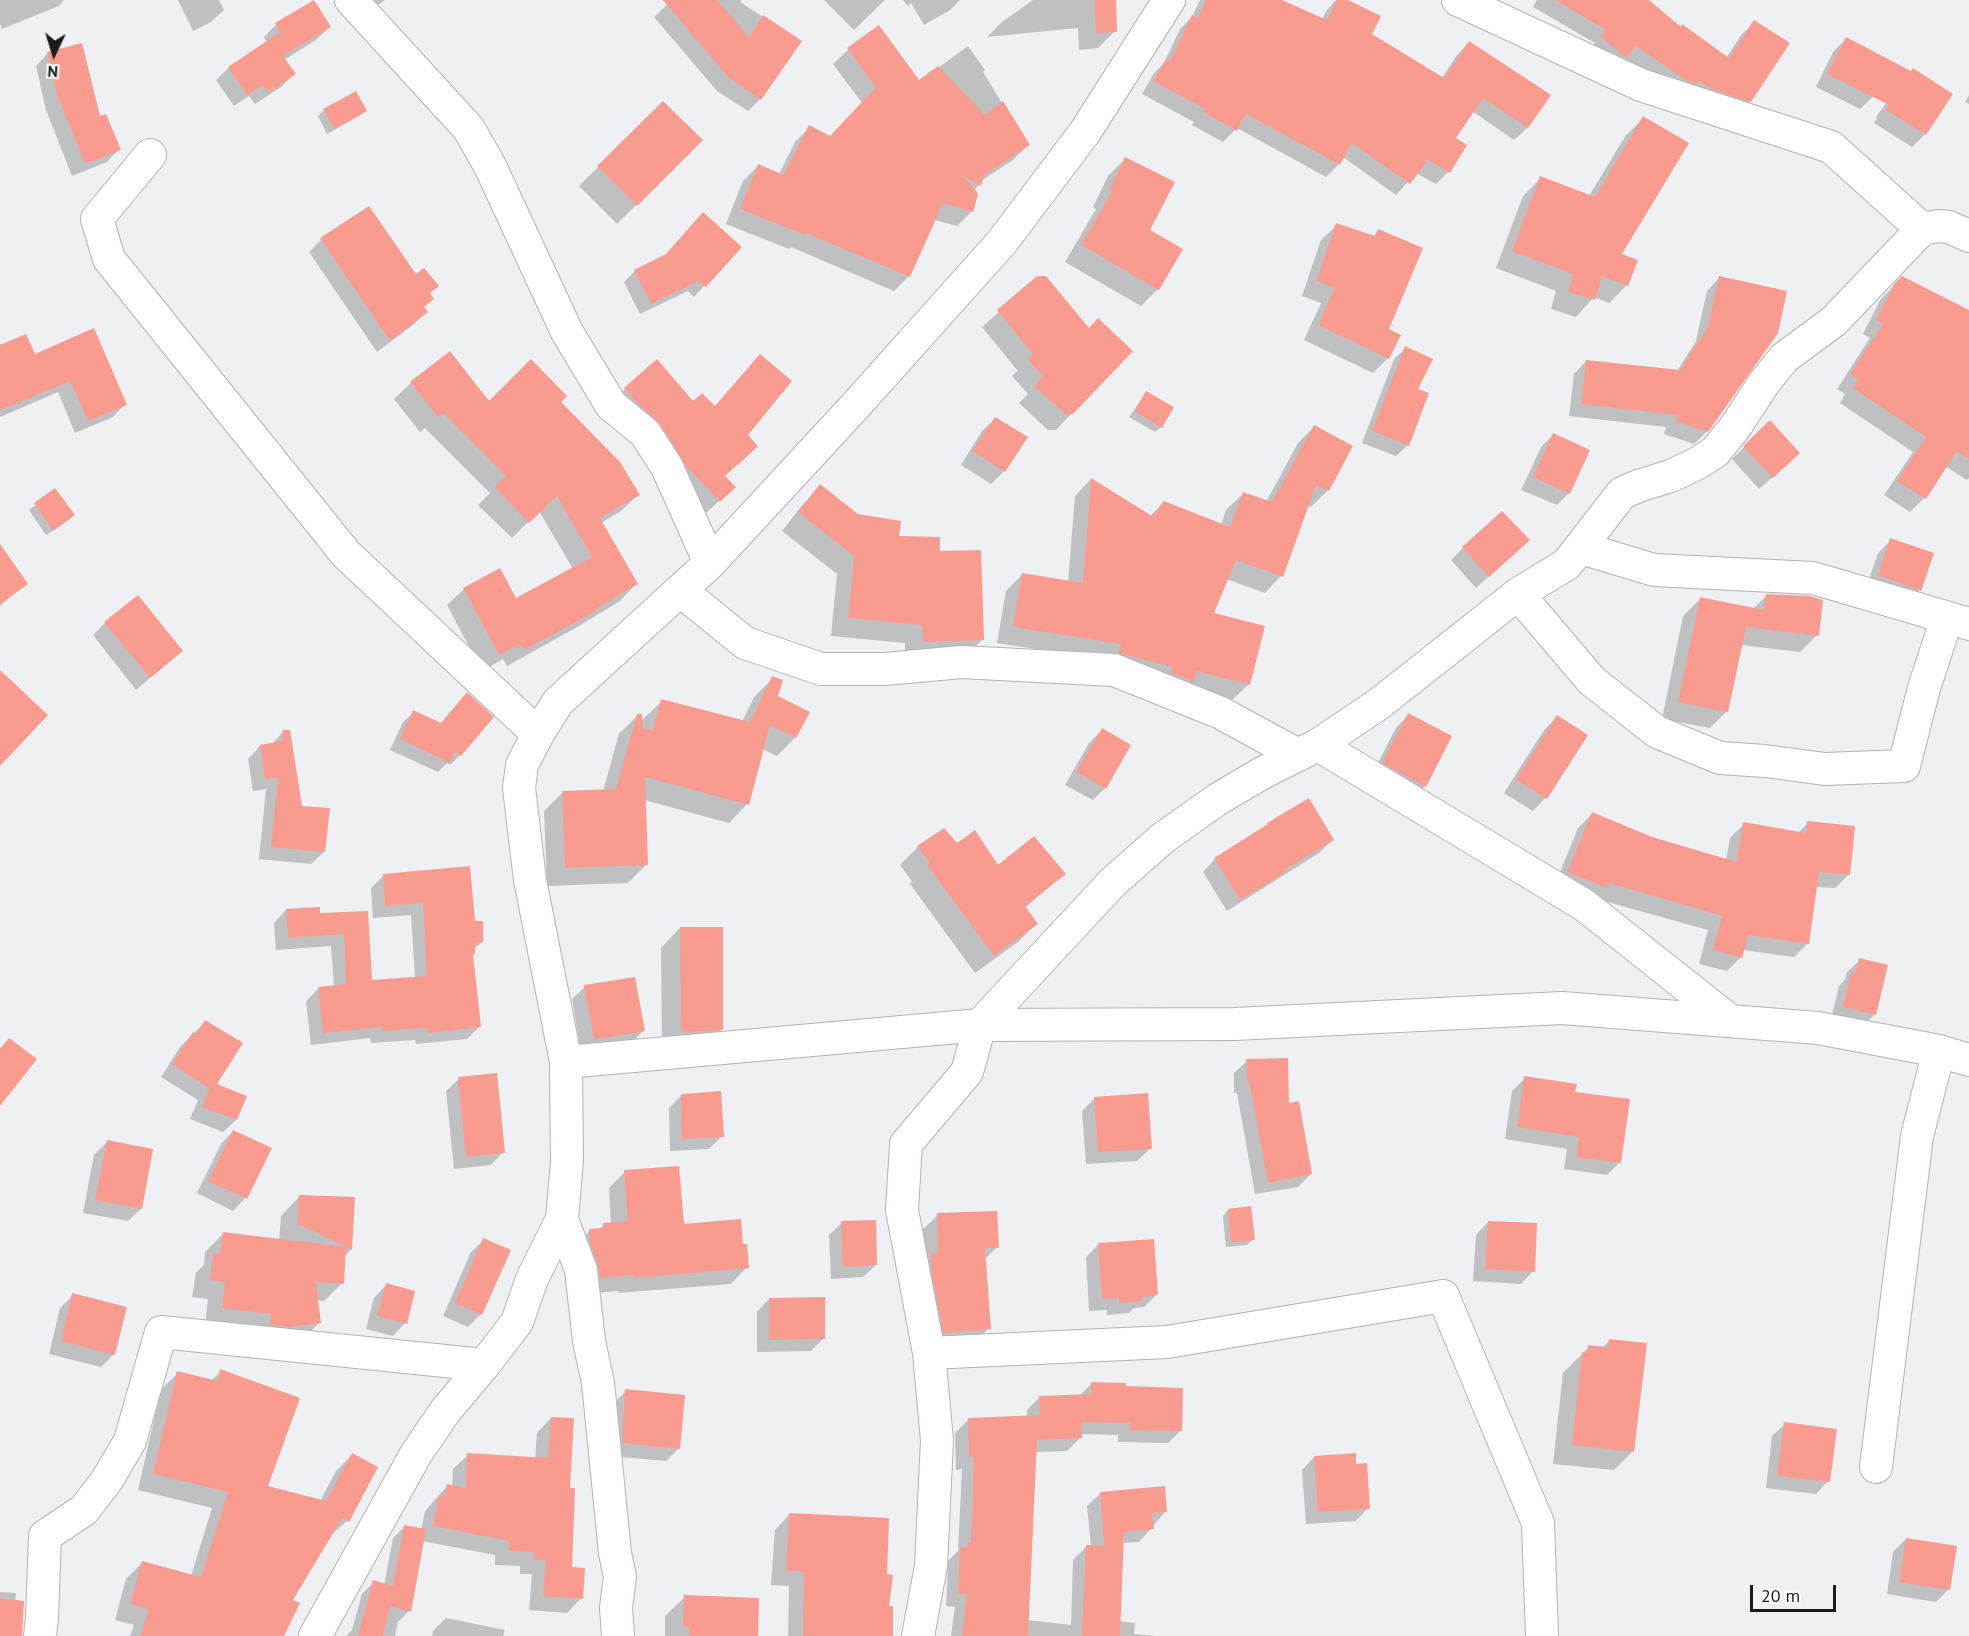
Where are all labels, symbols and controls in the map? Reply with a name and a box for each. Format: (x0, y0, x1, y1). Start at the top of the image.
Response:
north arrow (24, 24, 84, 84)
text: N (47, 62, 59, 82)
scale bar (1753, 1573, 1838, 1611)
text: 20 m (1761, 1584, 1800, 1607)

